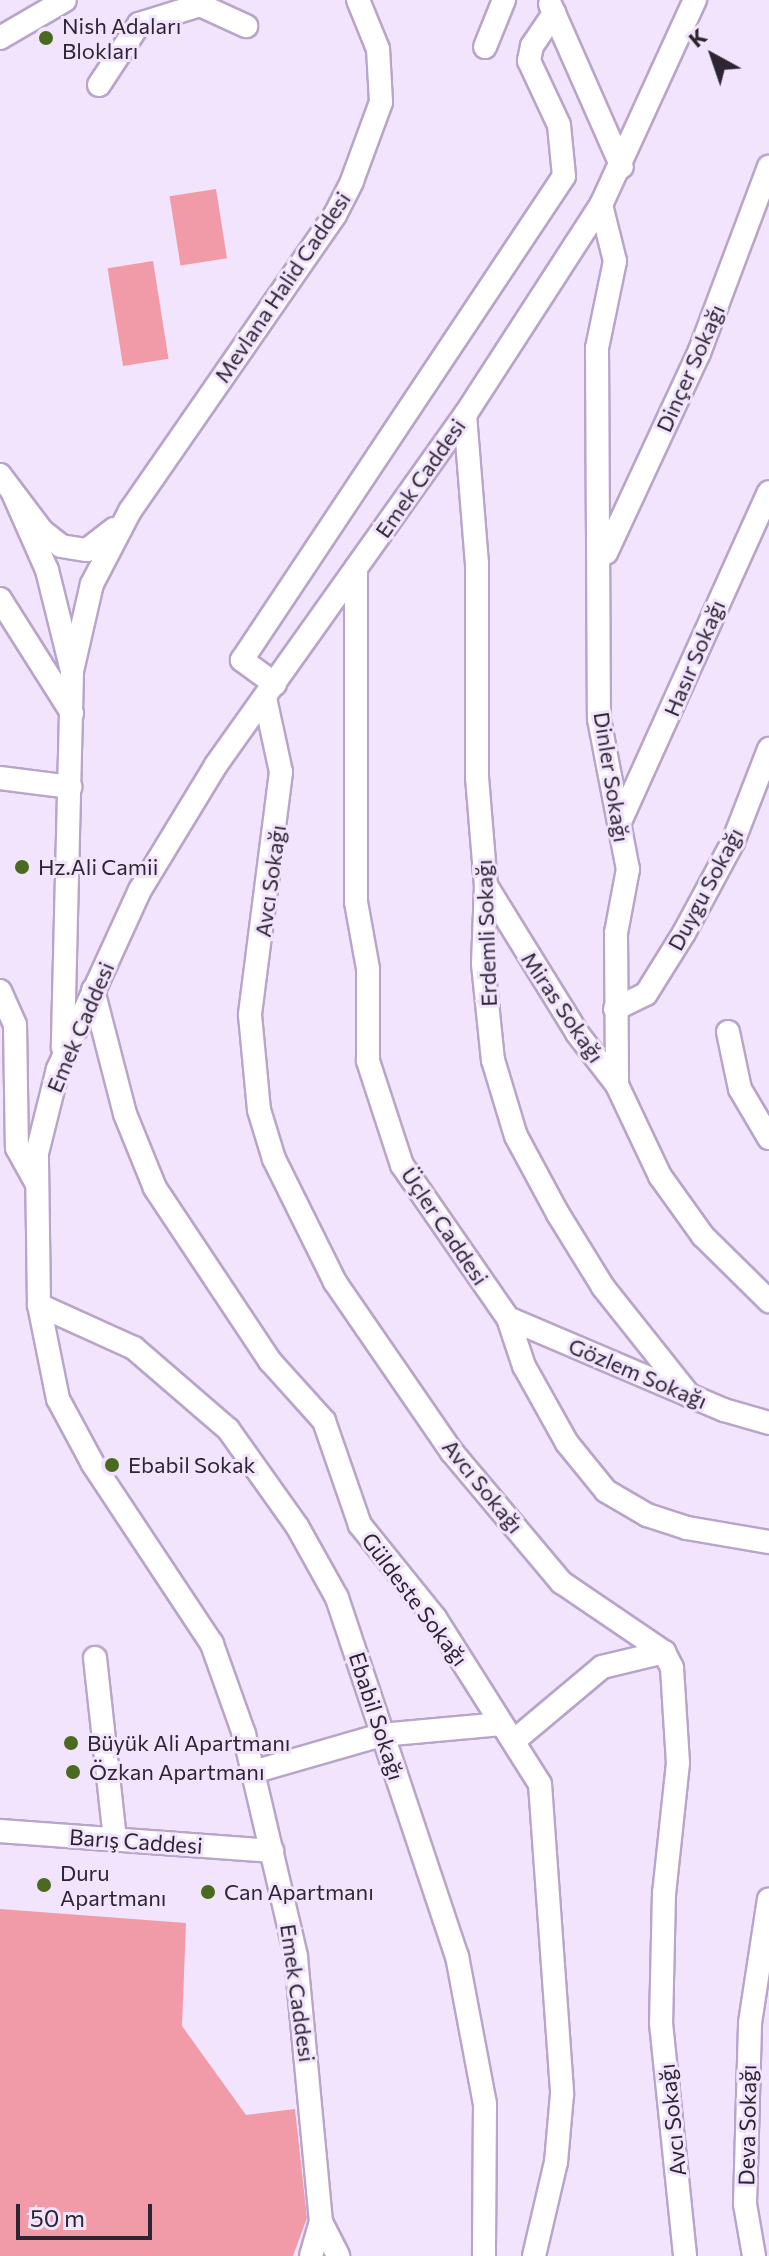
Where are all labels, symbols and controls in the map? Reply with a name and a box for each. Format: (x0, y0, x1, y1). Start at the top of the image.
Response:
place label: Nish Adaları Blokları (62, 12, 181, 64)
north arrow (673, 16, 753, 96)
text: K (683, 22, 712, 53)
marker: Nish Adaları Blokları (37, 29, 55, 47)
street label: Mevlana Halid Caddesi (208, 187, 356, 387)
street label: Dinçer Sokağı (650, 300, 730, 436)
street label: Emek Caddesi (369, 413, 471, 543)
street label: Hasır Sokağı (658, 596, 730, 720)
street label: Dinler Sokağı (589, 710, 635, 844)
street label: Avcı Sokağı (249, 823, 291, 939)
street label: Duygu Sokağı (662, 823, 748, 955)
place label: Hz.Ali Camii (38, 854, 158, 880)
marker: Hz.Ali Camii (13, 858, 31, 876)
street label: Erdemli Sokağı (470, 859, 502, 1007)
street label: Miras Sokağı (516, 947, 610, 1067)
street label: Emek Caddesi (41, 958, 119, 1096)
street label: Üçler Caddesi (396, 1162, 494, 1290)
street label: Gözlem Sokağı (565, 1332, 711, 1414)
street label: Avcı Sokağı (437, 1434, 529, 1538)
place label: Ebabil Sokak (128, 1452, 255, 1478)
marker: Ebabil Sokak (103, 1456, 121, 1474)
street label: Güldeste Sokağı (356, 1527, 474, 1671)
street label: Ebabil Sokağı (344, 1649, 410, 1783)
place label: Büyük Ali Apartmanı (87, 1730, 290, 1756)
marker: Büyük Ali Apartmanı (62, 1734, 80, 1752)
place label: Özkan Apartmanı (89, 1759, 265, 1785)
marker: Özkan Apartmanı (64, 1763, 82, 1781)
street label: Barış Caddesi (68, 1823, 204, 1859)
place label: Duru Apartmanı (60, 1859, 166, 1910)
marker: Duru Apartmanı (35, 1876, 53, 1894)
place label: Can Apartmanı (224, 1879, 374, 1905)
marker: Can Apartmanı (199, 1883, 217, 1901)
street label: Emek Caddesi (275, 1922, 321, 2064)
street label: Avcı Sokağı (653, 2062, 691, 2178)
street label: Deva Sokağı (733, 2064, 761, 2186)
scale bar (20, 2188, 156, 2238)
text: 50 m (30, 2203, 85, 2232)

